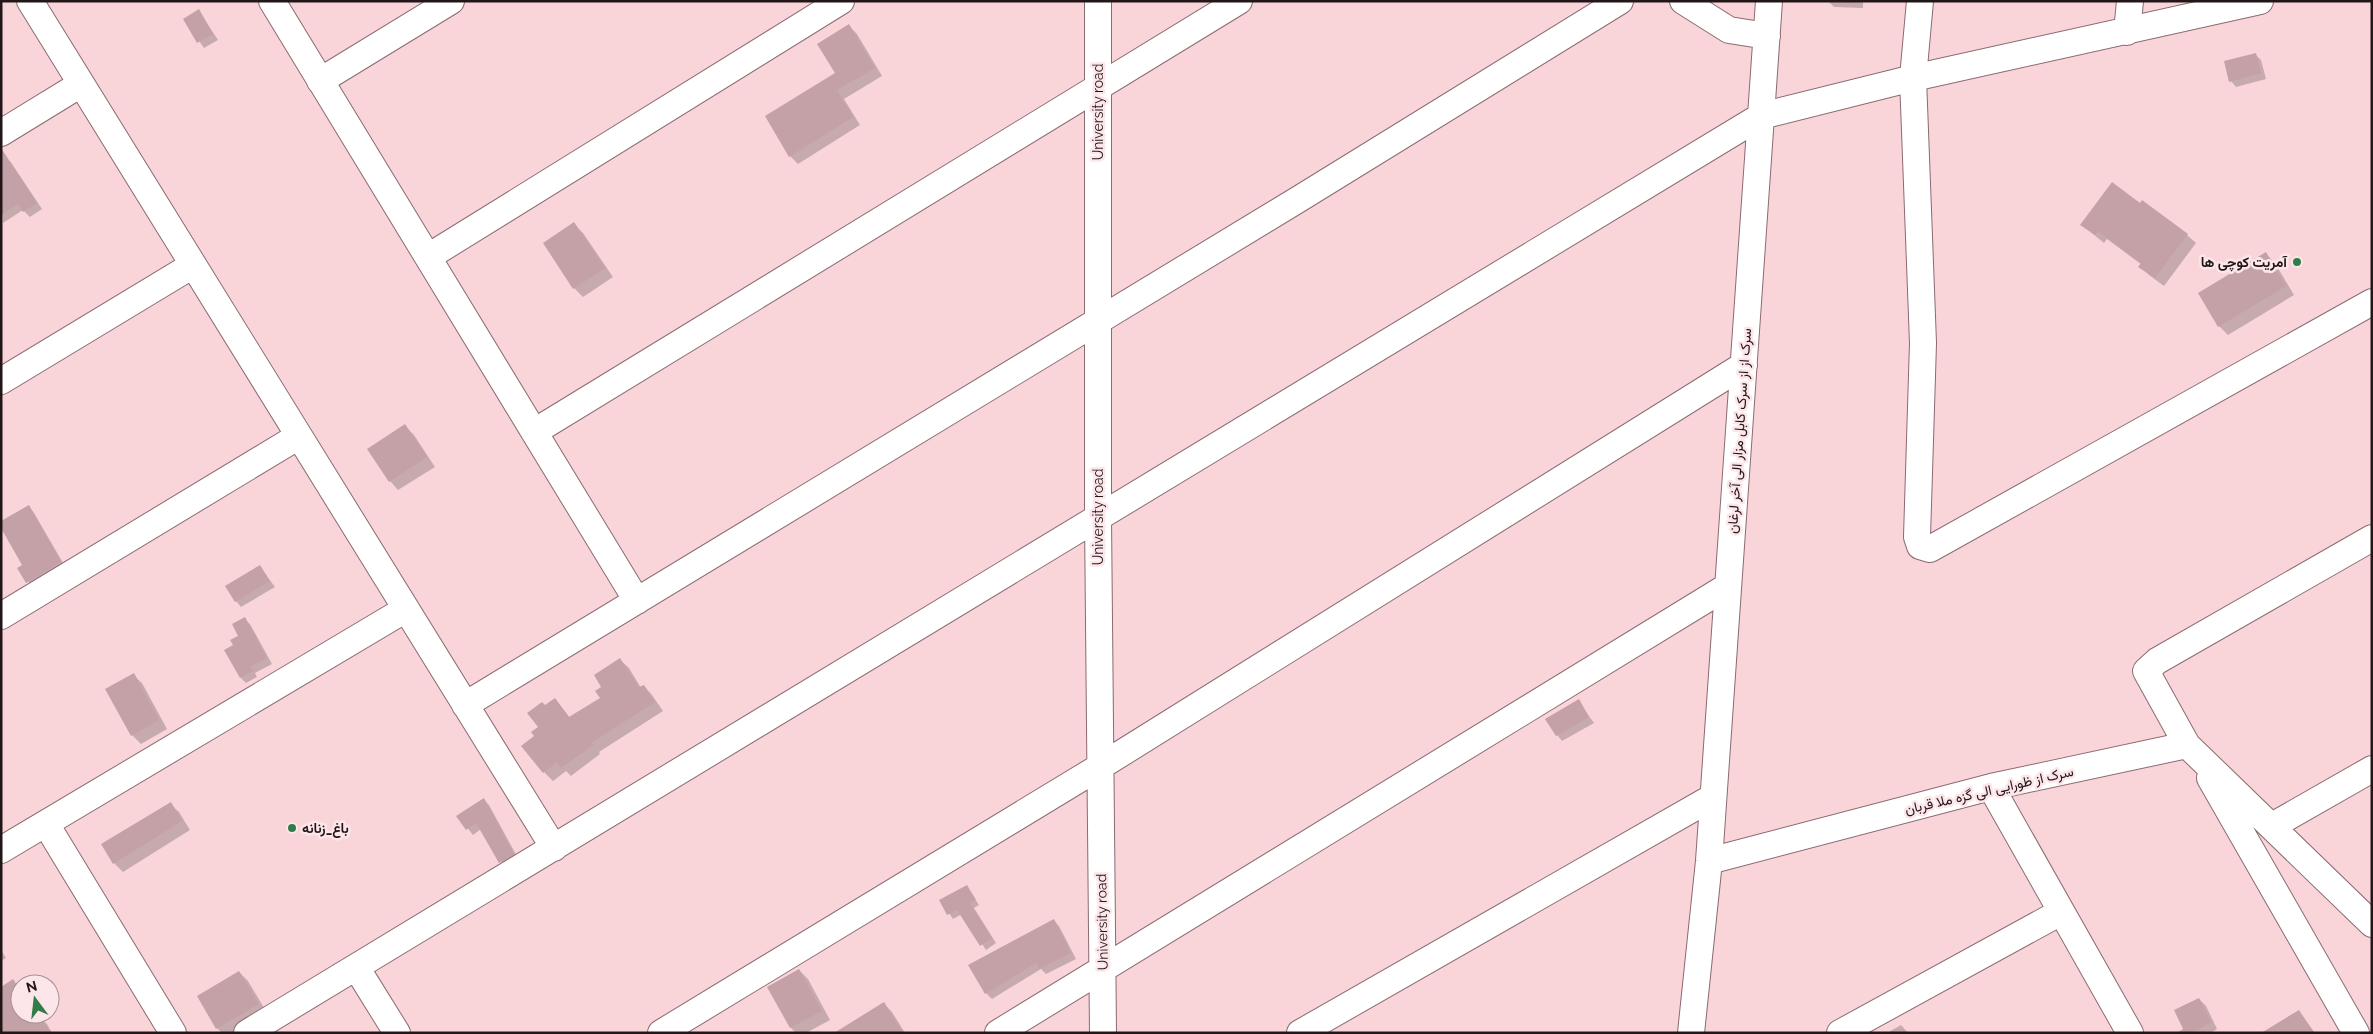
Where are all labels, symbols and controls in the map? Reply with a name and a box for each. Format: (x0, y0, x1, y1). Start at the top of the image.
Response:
street label: University road (1090, 64, 1106, 160)
place label: آمریت کوچی ها (2201, 254, 2288, 272)
marker: آمریت کوچی ها (2291, 256, 2303, 268)
street label: سرک از از سرک کابل مزار الی آخر لرغان (1724, 328, 1755, 534)
street label: University road (1090, 469, 1106, 565)
street label: سرک از ظورایی الی گزه ملا قربان (1903, 763, 2075, 818)
place label: باغ_زنانه (302, 820, 349, 838)
marker: باغ_زنانه (286, 822, 298, 834)
street label: University road (1093, 874, 1111, 970)
north arrow (10, 974, 60, 1024)
text: N (24, 977, 39, 996)

